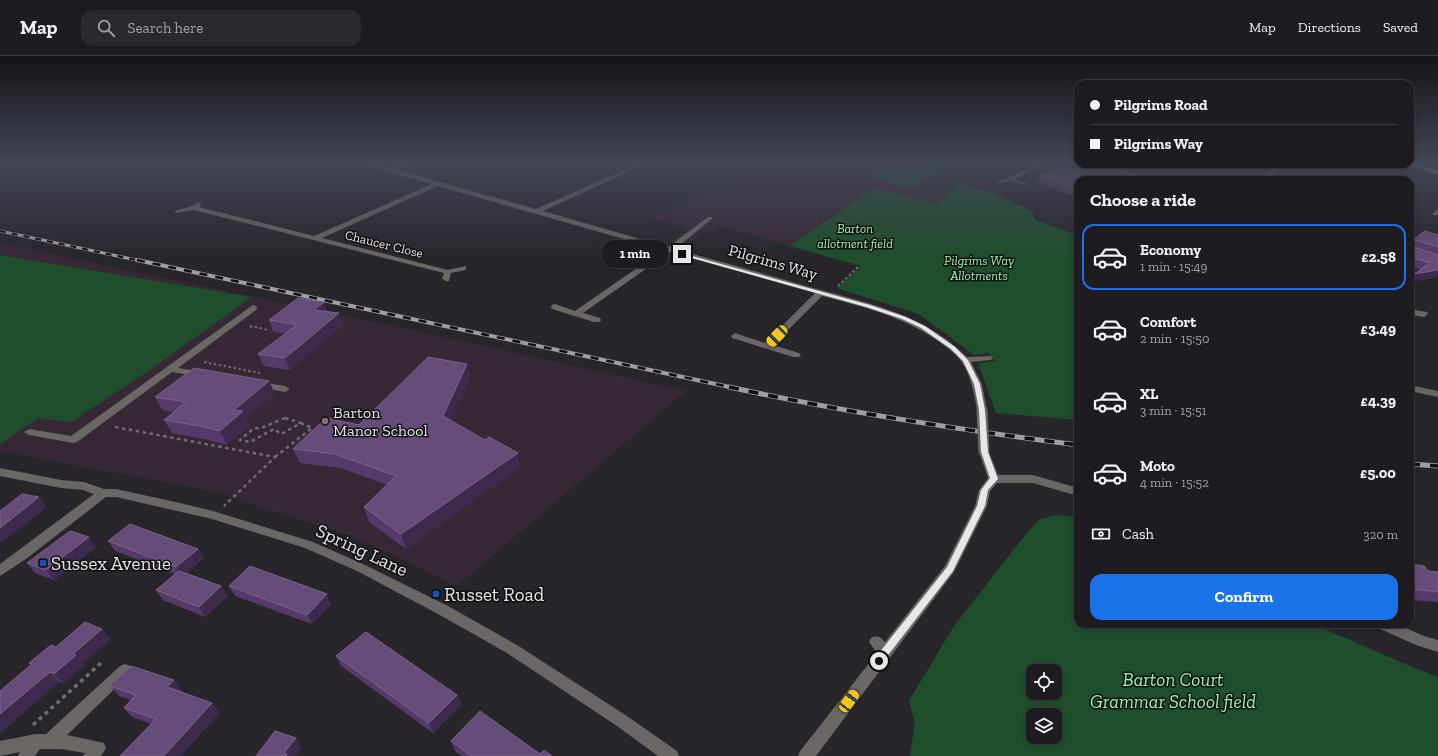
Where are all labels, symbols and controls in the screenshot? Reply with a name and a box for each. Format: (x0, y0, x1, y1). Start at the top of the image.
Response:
search box (81, 10, 361, 46)
text: Map (20, 16, 57, 39)
icon: search (95, 17, 117, 39)
text: Search here (127, 19, 203, 37)
text: Map (1249, 19, 1276, 36)
text: Directions (1298, 19, 1361, 36)
text: Saved (1383, 19, 1418, 36)
text: Pilgrims Road (1114, 96, 1208, 114)
text: Pilgrims Way (1114, 135, 1203, 153)
text: Choose a ride (1090, 189, 1196, 211)
park label: Barton allotment field (817, 221, 893, 251)
street label: Chaucer Close (343, 227, 425, 261)
icon: car (1092, 239, 1128, 275)
callout: 1 min (602, 240, 668, 268)
street label: Pilgrims Way (726, 240, 820, 284)
text: Economy (1140, 241, 1201, 259)
route end (673, 245, 691, 263)
text: 1 min (620, 246, 650, 261)
text: £2.58 (1361, 248, 1396, 266)
park label: Pilgrims Way Allotments (944, 253, 1014, 283)
text: 1 min · 15:49 (1140, 259, 1208, 274)
icon: car (1092, 311, 1128, 347)
text: Comfort (1140, 313, 1196, 331)
text: £3.49 (1361, 320, 1396, 338)
car (764, 323, 790, 349)
text: 2 min · 15:50 (1140, 331, 1209, 346)
icon: car (1092, 383, 1128, 419)
text: XL (1140, 385, 1158, 403)
text: £4.39 (1361, 392, 1396, 410)
place label: Barton Manor School (333, 403, 428, 440)
text: 3 min · 15:51 (1140, 403, 1207, 418)
marker: Barton Manor School (320, 416, 330, 426)
icon: car (1092, 455, 1128, 491)
text: Moto (1140, 457, 1175, 475)
text: £5.00 (1360, 464, 1396, 482)
text: 4 min · 15:52 (1140, 475, 1209, 490)
street label: Spring Lane (312, 519, 412, 581)
icon: cash (1090, 523, 1112, 545)
text: Cash (1122, 525, 1154, 543)
text: 320 m (1363, 527, 1398, 542)
place label: Sussex Avenue (51, 552, 171, 575)
marker: Sussex Avenue (38, 558, 48, 568)
button: Confirm (1090, 574, 1398, 620)
place label: Russet Road (444, 583, 545, 606)
marker: Russet Road (431, 589, 441, 599)
route start (870, 652, 888, 670)
map controls (1026, 664, 1062, 744)
button: locate (1026, 664, 1062, 700)
park label: Barton Court Grammar School field (1090, 668, 1256, 713)
car (837, 688, 861, 714)
button: layers (1026, 708, 1062, 744)

